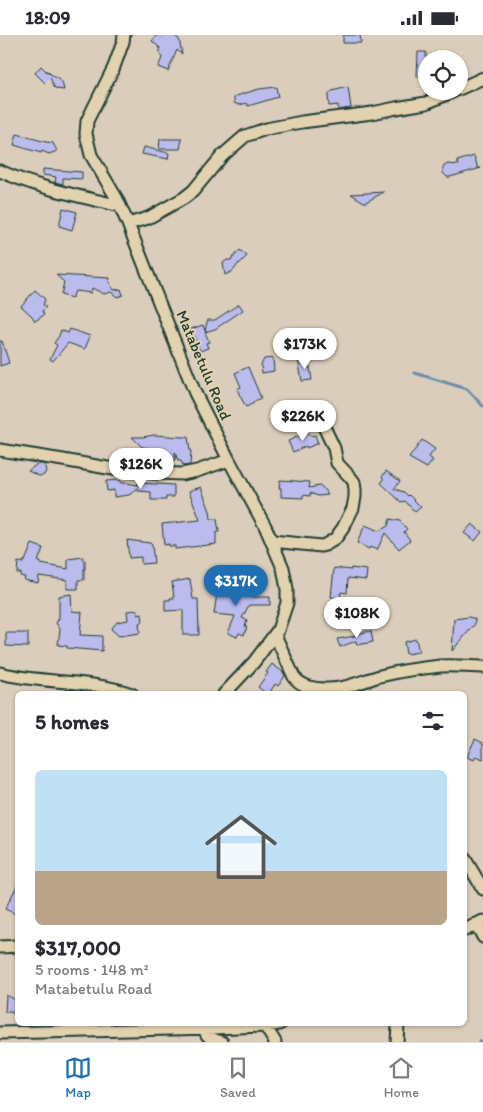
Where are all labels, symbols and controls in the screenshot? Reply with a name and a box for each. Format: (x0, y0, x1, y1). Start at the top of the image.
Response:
text: 18:09 (25, 6, 71, 29)
map controls (418, 50, 468, 100)
button: locate (418, 50, 468, 100)
street label: Matabetulu Road (172, 307, 236, 423)
pin: $173K (270, 327, 340, 370)
text: $173K (284, 334, 326, 353)
pin: $226K (268, 399, 338, 442)
text: $226K (281, 406, 325, 425)
pin: $126K (106, 447, 176, 490)
text: $126K (120, 454, 162, 473)
pin: $317K (201, 565, 271, 607)
text: $317K (215, 571, 257, 590)
pin: $108K (322, 597, 392, 639)
text: $108K (335, 603, 379, 622)
icon: filters (419, 707, 447, 735)
text: 5 homes (35, 709, 109, 734)
icon: home (196, 802, 286, 892)
text: $317,000 (35, 935, 121, 960)
text: 5 rooms · 148 m² (35, 960, 149, 979)
text: Matabetulu Road (35, 979, 152, 998)
tab: Map (64, 1054, 92, 1101)
tab: Saved (220, 1054, 256, 1101)
tab: Home (384, 1054, 419, 1101)

